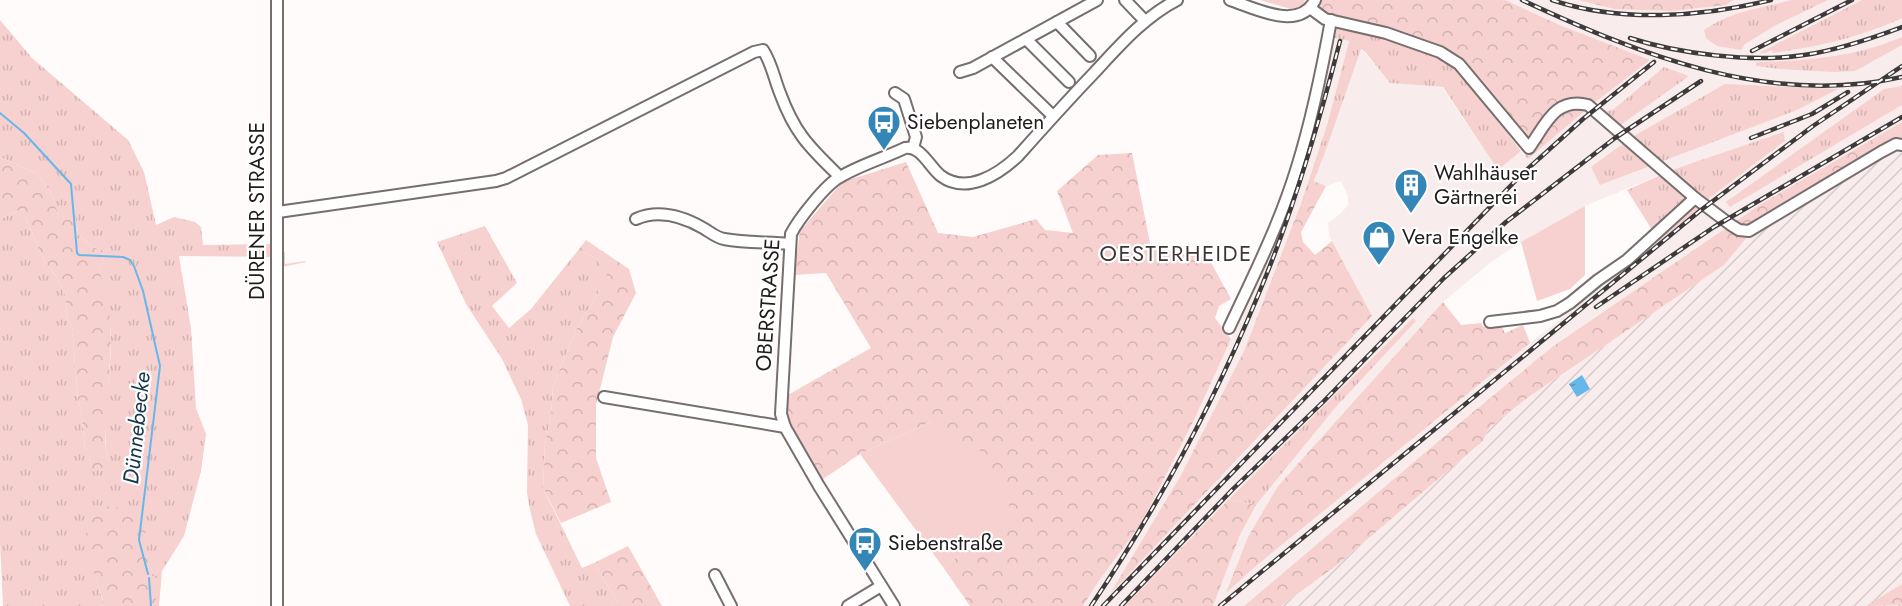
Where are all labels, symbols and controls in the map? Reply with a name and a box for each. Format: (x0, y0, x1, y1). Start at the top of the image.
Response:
bus stop icon: Siebenplaneten (866, 104, 902, 151)
place label: Siebenplaneten (907, 107, 1044, 137)
street label: DÜRENER STRASSE (242, 122, 272, 300)
place label: Wahlhäuser Gärtnerei (1434, 158, 1538, 212)
building icon: Wahlhäuser Gärtnerei (1393, 167, 1429, 214)
shop icon: Vera Engelke (1361, 219, 1397, 266)
place label: Vera Engelke (1402, 222, 1519, 252)
district label: OESTERHEIDE (1100, 237, 1252, 269)
street label: OBERSTRASSE (748, 238, 788, 372)
water label: Dünnebecke (114, 370, 158, 486)
bus stop icon: Siebenstraße (847, 525, 883, 572)
place label: Siebenstraße (888, 528, 1003, 558)

